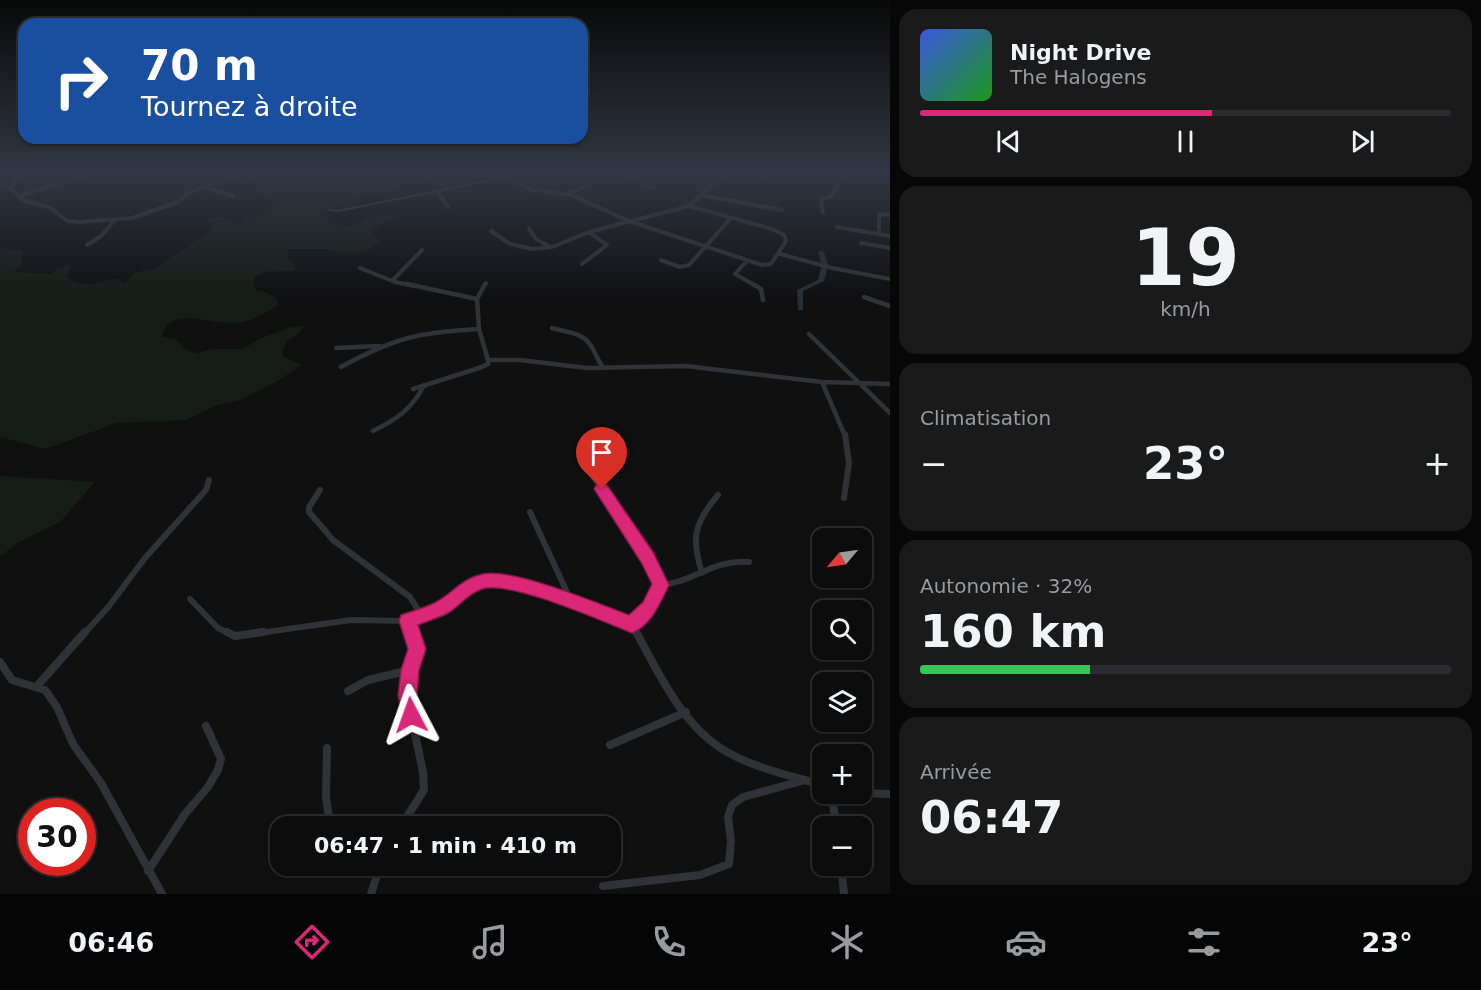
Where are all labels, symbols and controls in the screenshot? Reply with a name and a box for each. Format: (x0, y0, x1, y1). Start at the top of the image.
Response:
text: Night Drive (1010, 40, 1151, 65)
text: 70 m (141, 41, 258, 90)
icon: right (42, 42, 120, 120)
text: The Halogens (1010, 65, 1147, 89)
text: Tournez à droite (141, 91, 358, 122)
icon: previous (992, 125, 1025, 158)
icon: pause (1169, 125, 1202, 158)
icon: next (1346, 125, 1379, 158)
text: 19 (1131, 213, 1240, 303)
text: km/h (1160, 297, 1211, 321)
text: Climatisation (920, 406, 1051, 430)
pin (576, 427, 627, 489)
icon: arrive (585, 436, 618, 469)
text: 23° (1143, 437, 1228, 490)
text: − (920, 444, 948, 483)
text: + (1423, 444, 1451, 483)
north arrow (812, 528, 872, 588)
map controls (812, 528, 872, 876)
text: Autonomie · 32% (920, 574, 1092, 598)
button: search (812, 600, 872, 660)
text: 160 km (920, 605, 1106, 658)
button: layers (812, 672, 872, 732)
position arrow (379, 683, 443, 747)
button: + (812, 744, 872, 804)
text: Arrivée (920, 760, 992, 784)
text: 06:47 (920, 791, 1063, 844)
speed limit sign: 30 (18, 798, 96, 876)
button: − (812, 816, 872, 876)
text: 06:47 · 1 min · 410 m (314, 833, 577, 858)
icon: directions (291, 921, 333, 963)
icon: music (469, 921, 511, 963)
icon: phone (648, 921, 690, 963)
icon: climate (826, 921, 868, 963)
icon: car (1005, 921, 1047, 963)
icon: filters (1183, 921, 1225, 963)
text: 06:46 (68, 927, 154, 958)
text: 23° (1362, 927, 1413, 958)

